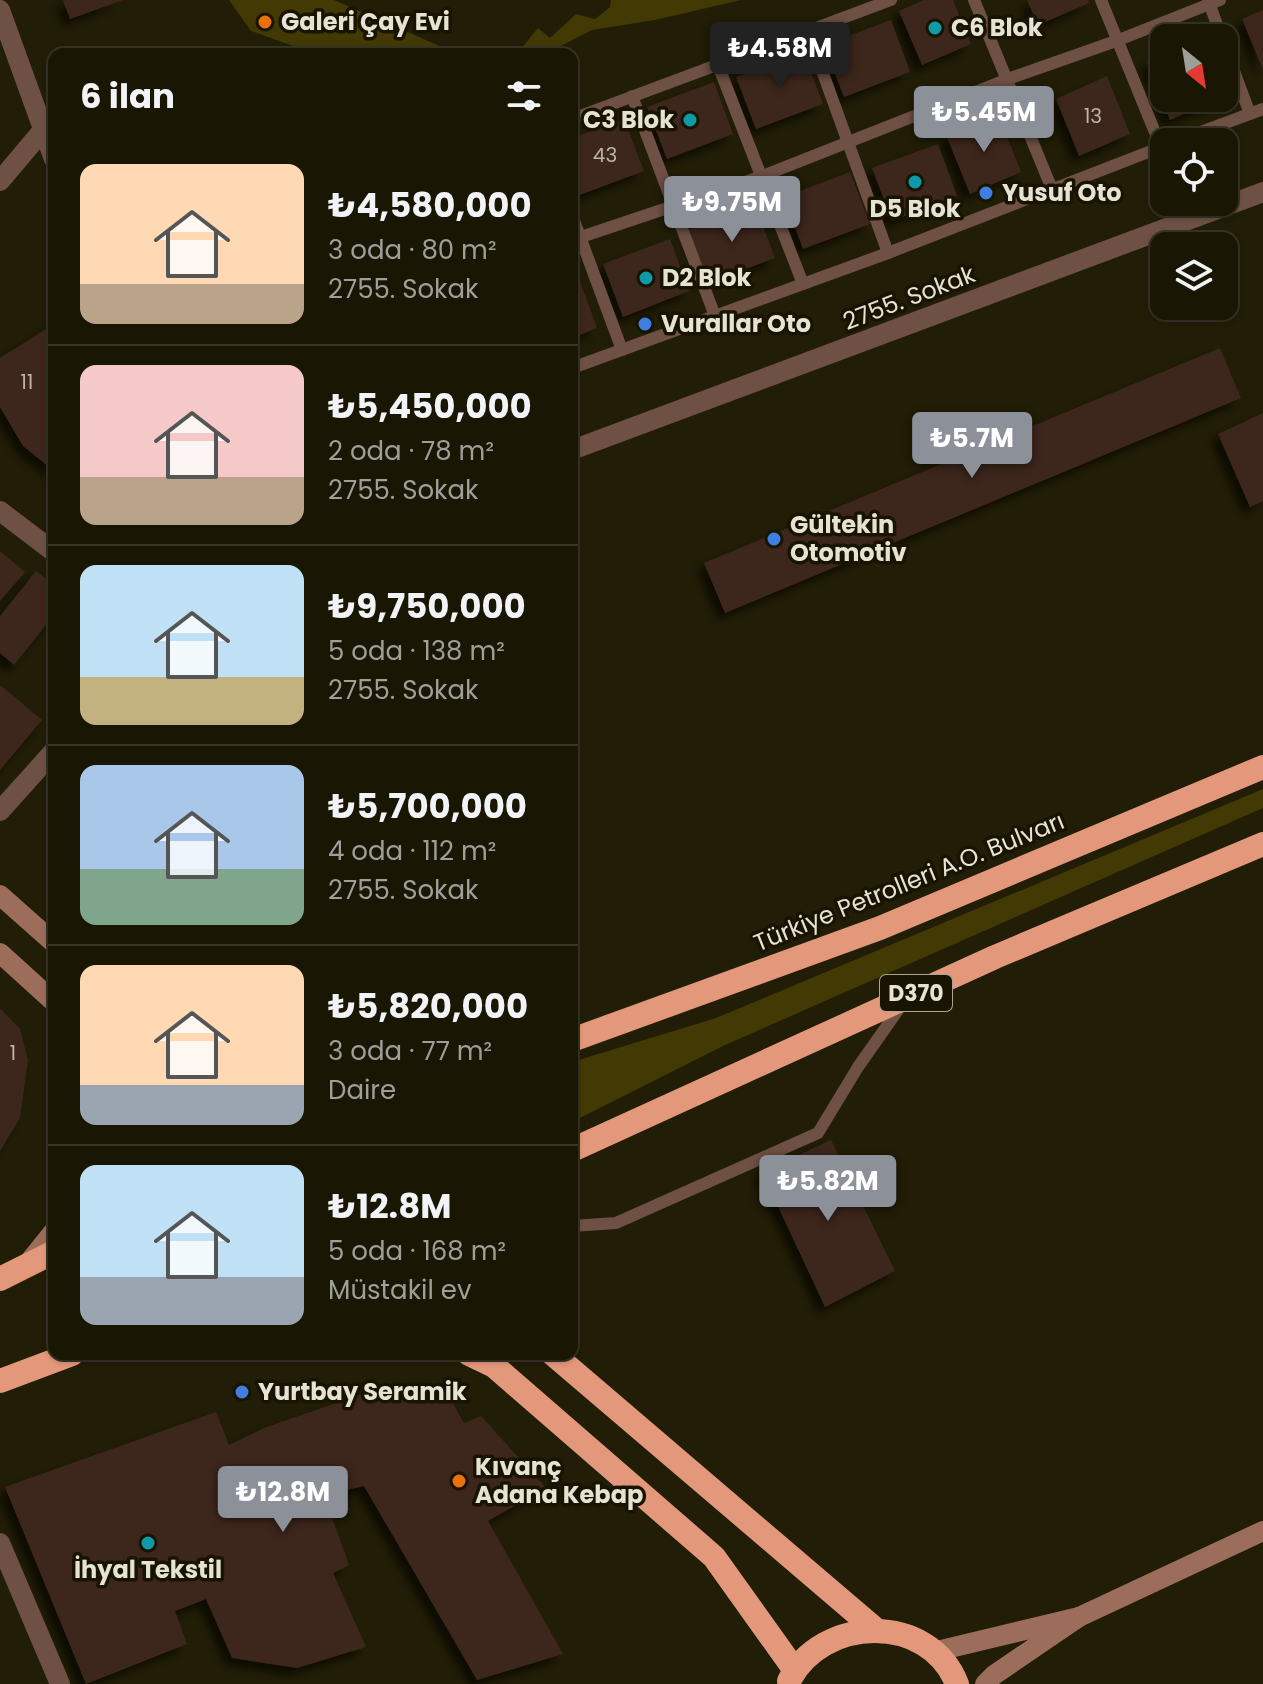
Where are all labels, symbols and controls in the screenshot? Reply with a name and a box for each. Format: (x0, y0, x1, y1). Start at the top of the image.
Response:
place label: Galeri Çay Evi (281, 5, 450, 38)
place label: C6 Blok (951, 11, 1043, 44)
marker: Galeri Çay Evi (256, 13, 274, 31)
marker: C6 Blok (926, 19, 944, 37)
pin: ₺4.58M (715, 22, 845, 90)
north arrow (1150, 24, 1238, 112)
map controls (1150, 24, 1238, 320)
text: ₺4.58M (728, 30, 832, 66)
text: 6 ilan (80, 72, 175, 120)
icon: filters (502, 74, 546, 118)
pin: ₺5.45M (919, 86, 1049, 154)
text: ₺5.45M (932, 94, 1036, 130)
house number: 13 (1084, 102, 1102, 130)
place label: C3 Blok (583, 103, 674, 136)
marker: C3 Blok (681, 111, 699, 129)
button: locate (1150, 128, 1238, 216)
house number: 43 (593, 141, 617, 169)
marker: D5 Blok (906, 173, 924, 191)
pin: ₺9.75M (667, 176, 797, 244)
place label: Yusuf Oto (1002, 176, 1121, 209)
text: ₺4,580,000 (328, 181, 532, 229)
text: ₺9.75M (682, 184, 782, 220)
marker: Yusuf Oto (977, 184, 995, 202)
place label: D5 Blok (869, 192, 961, 225)
icon: home (144, 196, 240, 292)
text: 3 oda · 80 m² (328, 232, 496, 268)
button: layers (1150, 232, 1238, 320)
street label: 2755. Sokak (838, 257, 980, 338)
place label: D2 Blok (662, 261, 751, 294)
marker: D2 Blok (637, 269, 655, 287)
text: 2755. Sokak (328, 271, 478, 307)
place label: Vurallar Oto (661, 307, 811, 340)
marker: Vurallar Oto (636, 315, 654, 333)
house number: 11 (21, 368, 33, 396)
text: ₺5,450,000 (328, 382, 532, 430)
icon: home (144, 397, 240, 493)
pin: ₺5.7M (916, 412, 1028, 480)
text: ₺5.7M (930, 420, 1014, 456)
text: 2 oda · 78 m² (328, 433, 494, 469)
text: 2755. Sokak (328, 472, 478, 508)
place label: Gültekin Otomotiv (790, 508, 906, 569)
marker: Gültekin Otomotiv (765, 530, 783, 548)
text: ₺9,750,000 (328, 582, 526, 630)
icon: home (144, 597, 240, 693)
text: 5 oda · 138 m² (328, 633, 505, 669)
text: 2755. Sokak (328, 672, 478, 708)
text: ₺5,700,000 (328, 782, 527, 830)
icon: home (144, 797, 240, 893)
street label: Türkiye Petrolleri A.O. Bulvarı (749, 804, 1069, 959)
text: 4 oda · 112 m² (328, 833, 496, 869)
text: 2755. Sokak (328, 872, 478, 908)
road number: D370 (880, 975, 952, 1011)
text: ₺5,820,000 (328, 982, 528, 1030)
icon: home (144, 997, 240, 1093)
text: 3 oda · 77 m² (328, 1033, 492, 1069)
house number: 1 (10, 1039, 16, 1067)
text: Daire (328, 1072, 396, 1108)
pin: ₺5.82M (763, 1155, 893, 1223)
text: ₺5.82M (777, 1163, 879, 1199)
text: ₺12.8M (328, 1182, 451, 1230)
icon: home (144, 1197, 240, 1293)
text: 5 oda · 168 m² (328, 1233, 506, 1269)
text: Müstakil ev (328, 1272, 471, 1308)
place label: Yurtbay Seramik (258, 1375, 467, 1408)
marker: Yurtbay Seramik (233, 1383, 251, 1401)
place label: Kıvanç Adana Kebap (475, 1450, 643, 1511)
pin: ₺12.8M (218, 1466, 348, 1534)
marker: Kıvanç Adana Kebap (450, 1472, 468, 1490)
text: ₺12.8M (236, 1474, 330, 1510)
marker: İhyal Tekstil (139, 1534, 157, 1552)
place label: İhyal Tekstil (74, 1553, 222, 1586)

